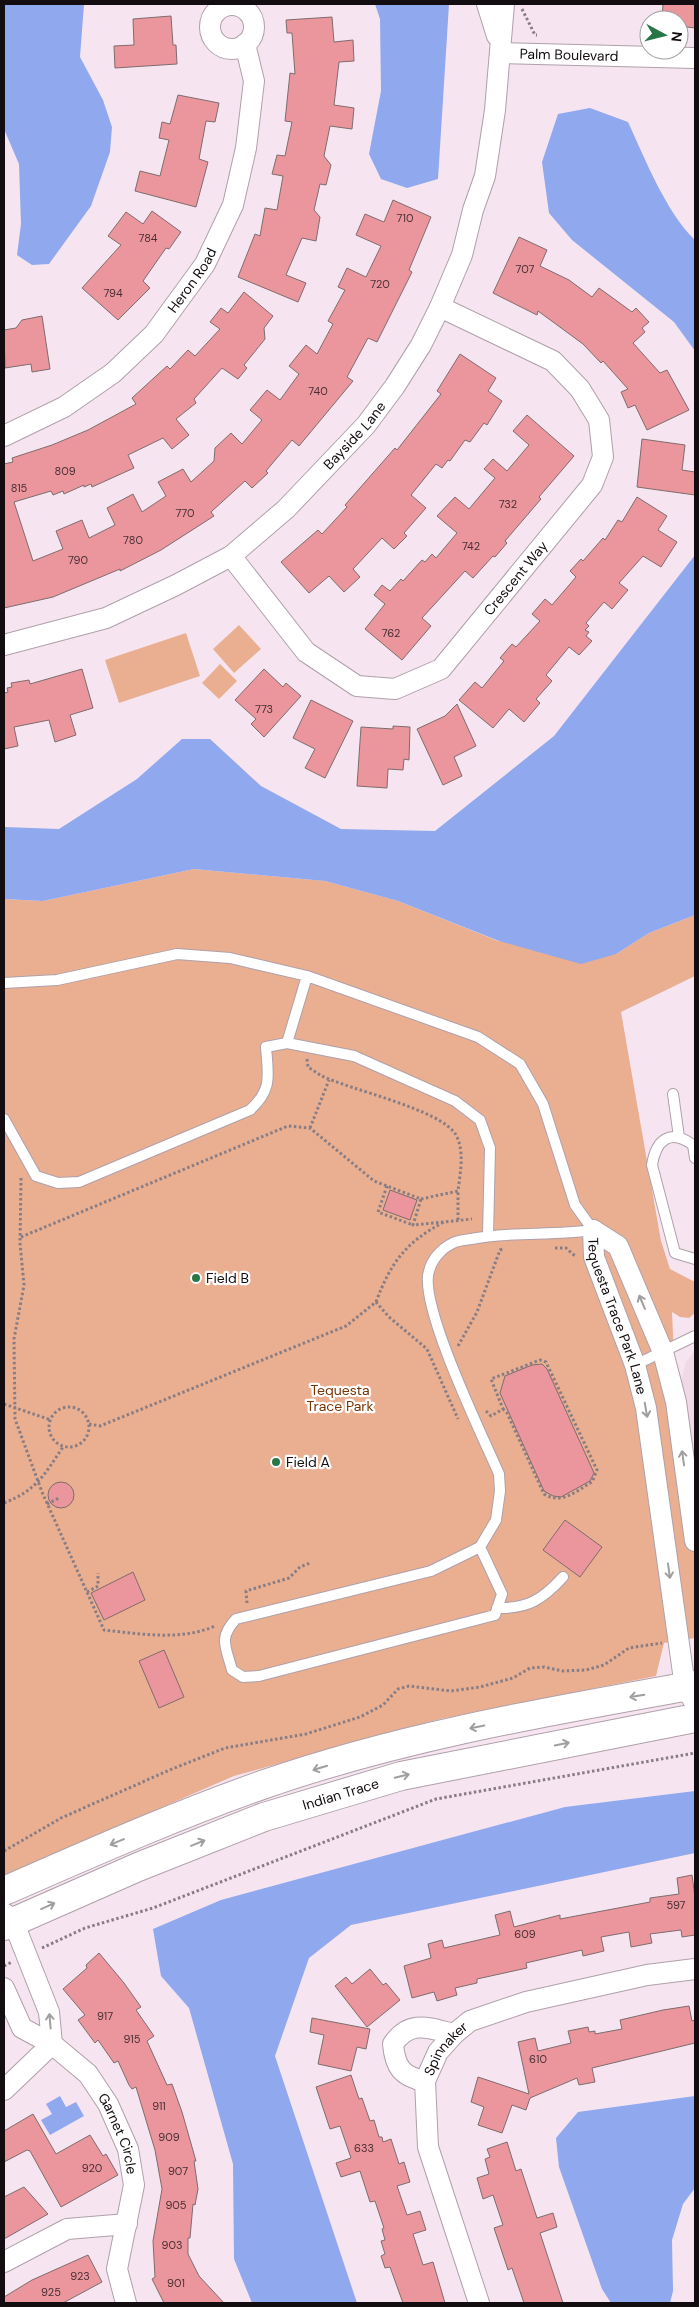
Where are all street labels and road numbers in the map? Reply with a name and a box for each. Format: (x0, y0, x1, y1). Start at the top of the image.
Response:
street label: Palm Boulevard (519, 44, 619, 65)
street label: Heron Road (164, 245, 220, 316)
street label: Bayside Lane (319, 398, 389, 473)
street label: Crescent Way (480, 537, 552, 619)
street label: Tequesta Trace Park Lane (584, 1237, 651, 1396)
street label: Indian Trace (300, 1774, 381, 1814)
street label: Spinnaker (420, 2018, 471, 2078)
street label: Garnet Circle (94, 2090, 141, 2175)

